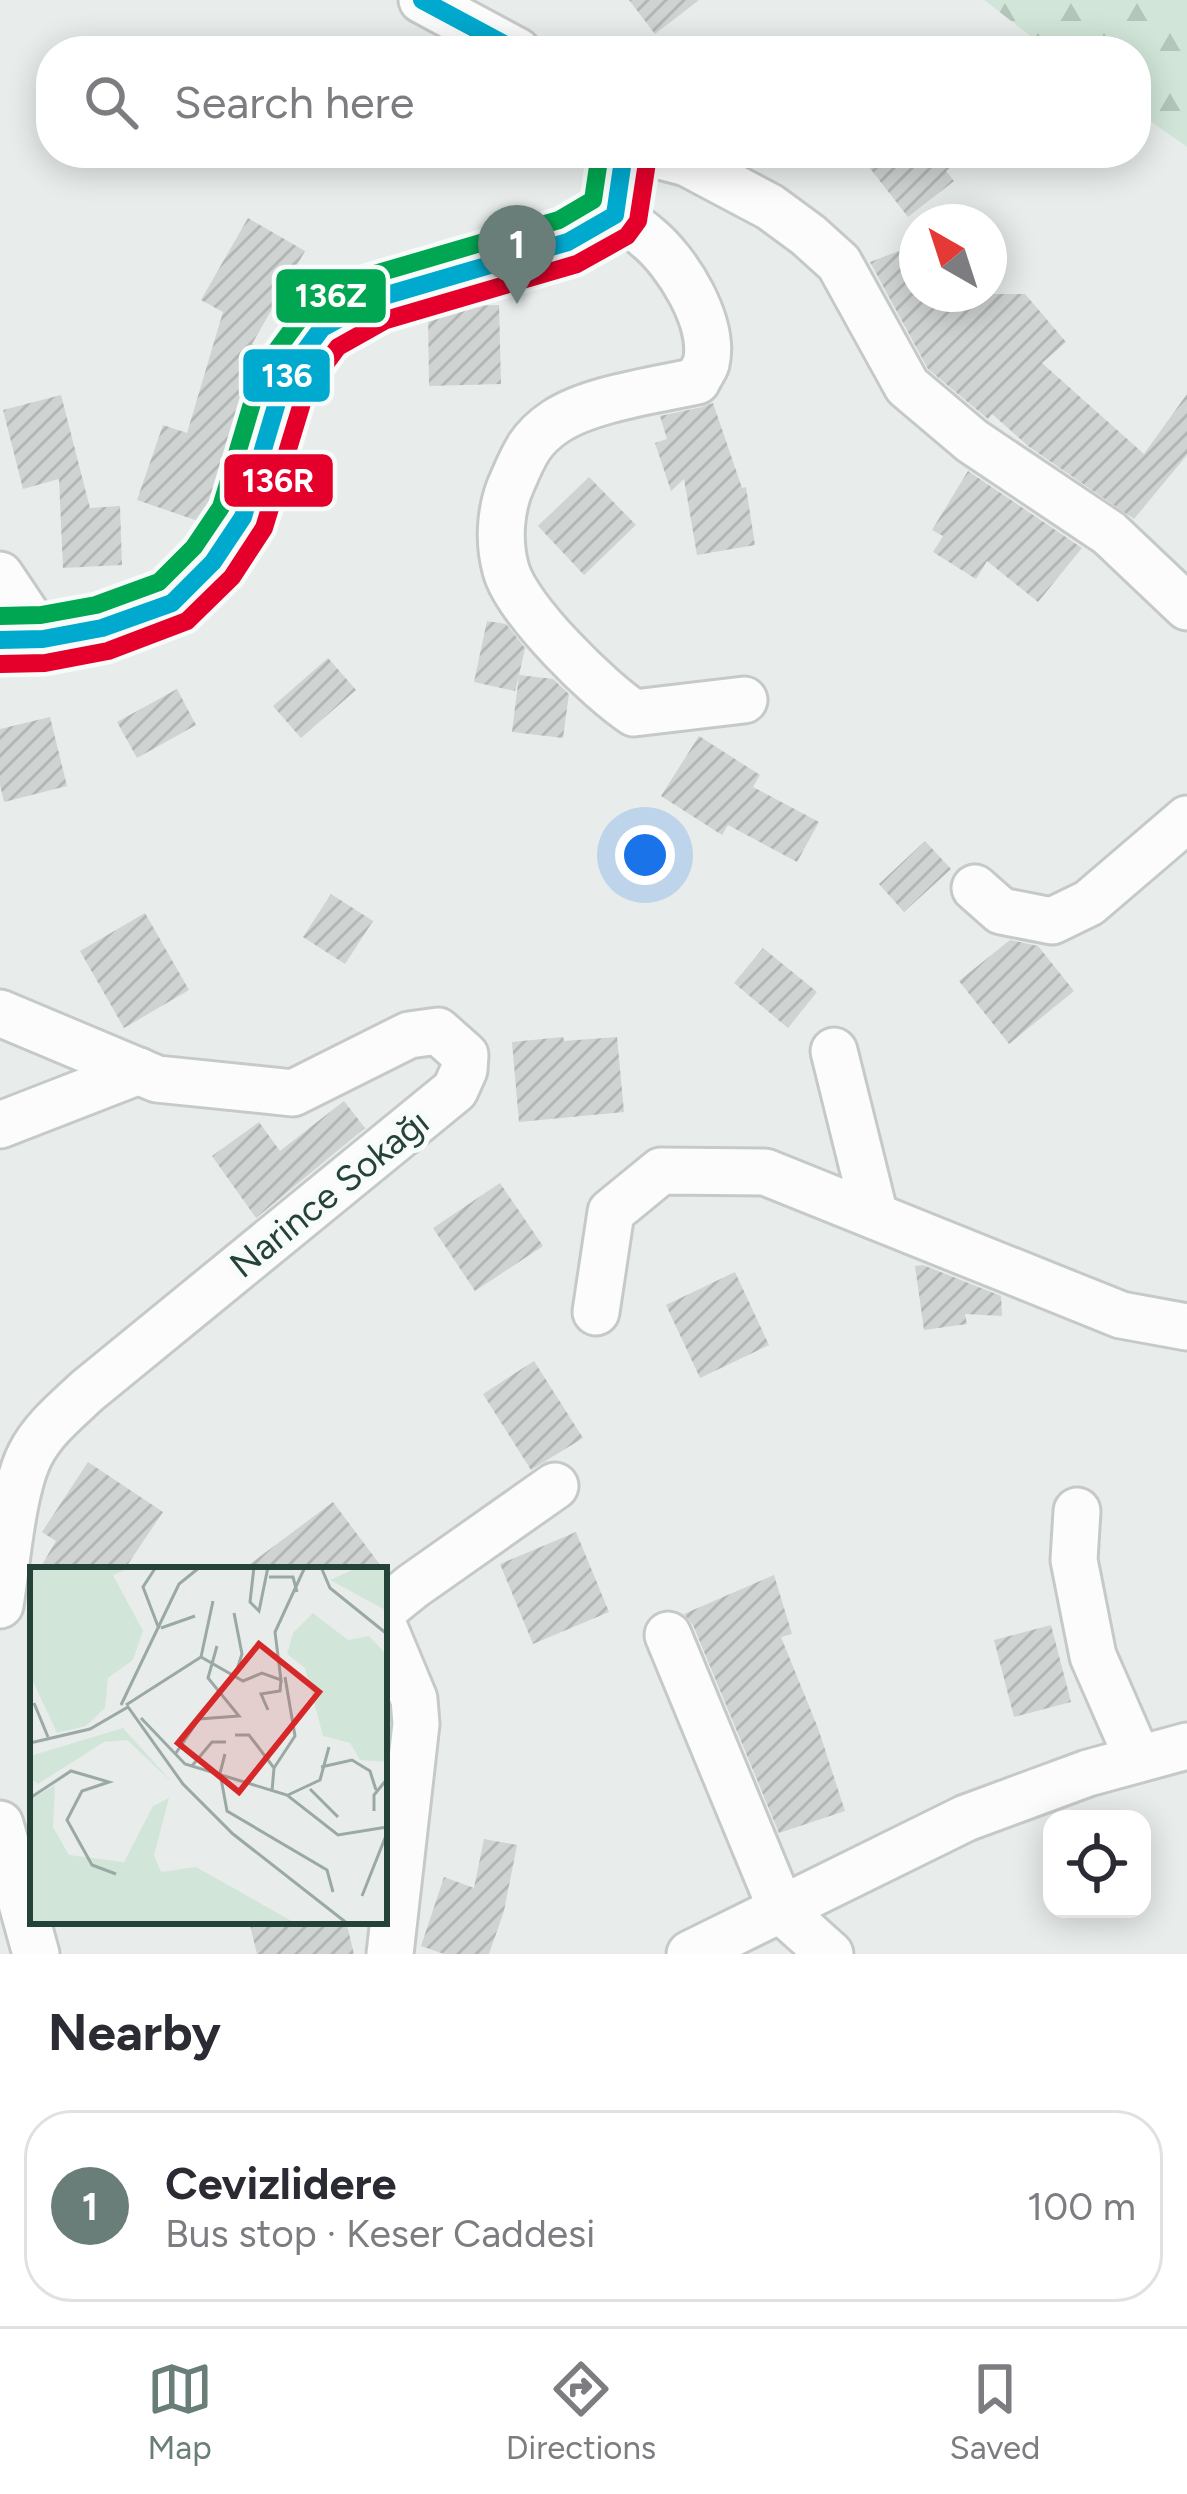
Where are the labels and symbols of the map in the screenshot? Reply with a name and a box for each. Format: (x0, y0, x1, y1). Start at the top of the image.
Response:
north arrow (899, 204, 1007, 312)
pin: 1 (478, 205, 556, 304)
line badge: 136Z (274, 267, 388, 325)
text: 136Z (295, 276, 367, 315)
line badge: 136 (241, 347, 332, 404)
text: 136 (261, 356, 313, 395)
line badge: 136R (222, 452, 335, 509)
text: 136R (242, 461, 314, 500)
your location (615, 825, 675, 885)
street label: Narince Sokağı (221, 1100, 437, 1286)
inset map (30, 1567, 387, 1924)

